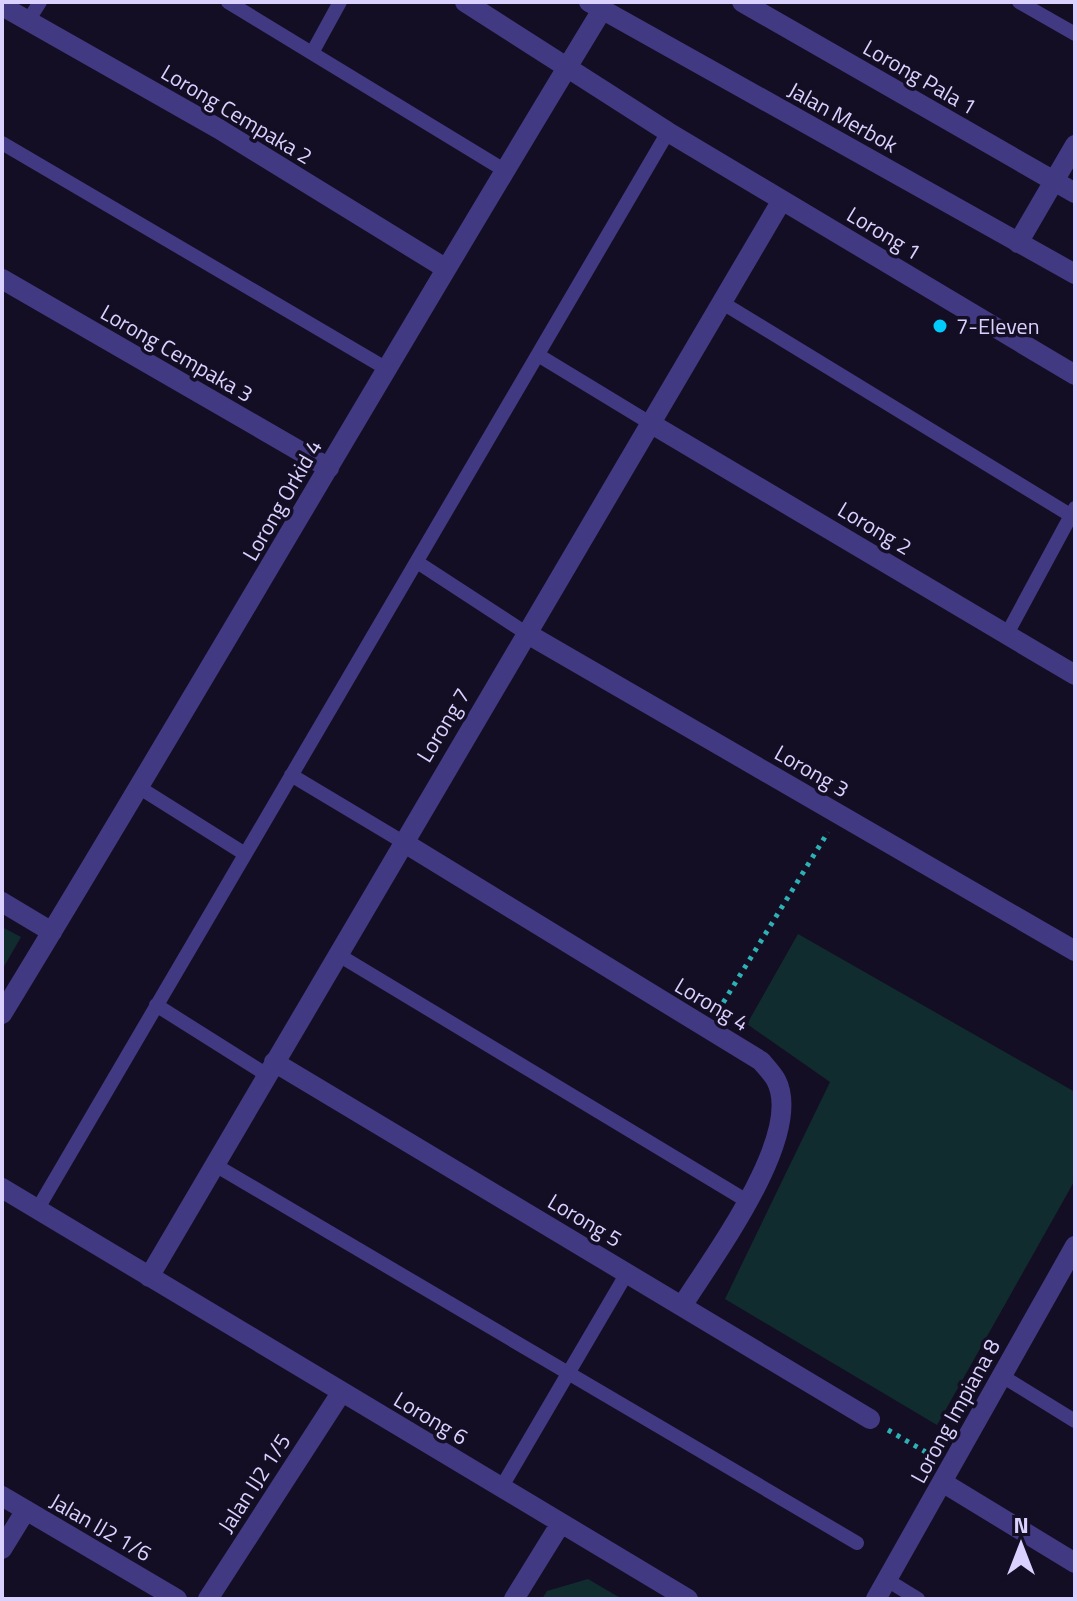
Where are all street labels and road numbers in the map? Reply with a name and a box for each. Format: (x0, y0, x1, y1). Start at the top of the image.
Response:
street label: Lorong Pala 1 (857, 31, 983, 123)
street label: Lorong Cempaka 2 (155, 55, 319, 173)
street label: Jalan Merbok (782, 73, 905, 161)
street label: Lorong 1 (840, 197, 928, 269)
street label: Lorong Cempaka 3 (94, 295, 260, 411)
street label: Lorong Orkid 4 (233, 433, 331, 567)
street label: Lorong 2 (831, 492, 919, 564)
street label: Lorong 7 (407, 681, 479, 769)
street label: Lorong 3 (768, 736, 856, 806)
street label: Lorong 4 (668, 968, 756, 1040)
street label: Lorong 5 (541, 1184, 629, 1256)
street label: Lorong Impiana 8 (901, 1333, 1009, 1489)
street label: Lorong 6 (387, 1382, 475, 1454)
street label: Jalan IJ2 1/5 (209, 1427, 299, 1539)
street label: Jalan IJ2 1/6 (44, 1484, 158, 1570)

